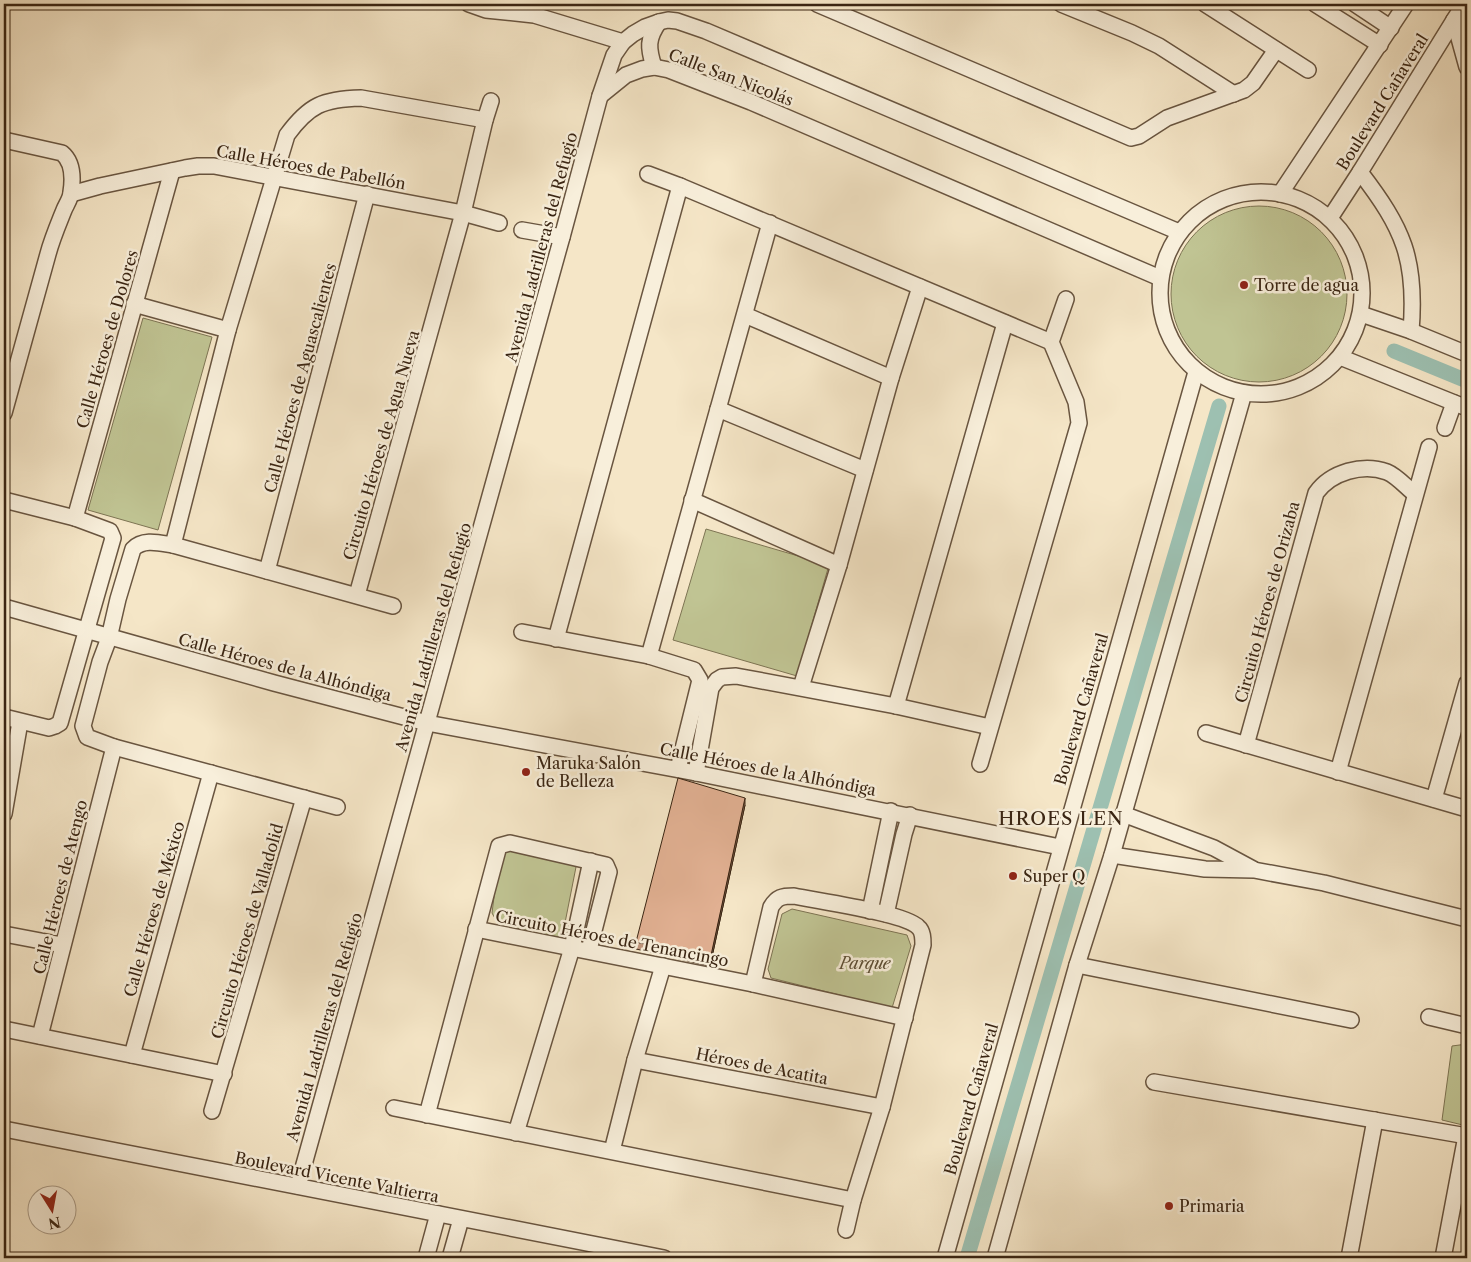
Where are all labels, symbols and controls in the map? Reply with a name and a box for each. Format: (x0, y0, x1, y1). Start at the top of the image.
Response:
street label: Boulevard Cañaveral (1332, 30, 1432, 174)
street label: Calle San Nicolás (666, 44, 796, 110)
street label: Avenida Ladrilleras del Refugio (500, 130, 581, 365)
street label: Calle Héroes de Pabellón (215, 140, 407, 194)
street label: Calle Héroes de Dolores (72, 247, 142, 431)
street label: Calle Héroes de Aguascalientes (260, 261, 340, 495)
place label: Torre de agua (1254, 275, 1359, 295)
marker: Torre de agua (1238, 279, 1250, 291)
street label: Circuito Héroes de Agua Nueva (339, 327, 424, 562)
street label: Circuito Héroes de Orizaba (1230, 498, 1304, 705)
street label: Avenida Ladrilleras del Refugio (390, 520, 475, 755)
street label: Calle Héroes de la Alhóndiga (176, 629, 394, 705)
street label: Boulevard Cañaveral (1050, 631, 1112, 787)
street label: Calle Héroes de la Alhóndiga (658, 738, 878, 800)
place label: Maruka Salón de Belleza (536, 753, 641, 791)
marker: Maruka Salón de Belleza (520, 766, 532, 778)
street label: Calle Héroes de Atengo (29, 797, 91, 976)
district label: HROES LEN (998, 807, 1124, 830)
street label: Calle Héroes de México (119, 819, 189, 999)
street label: Circuito Héroes de Valladolid (207, 821, 287, 1041)
place label: Super Q (1023, 866, 1085, 886)
marker: Super Q (1007, 870, 1019, 882)
street label: Circuito Héroes de Tenancingo (494, 906, 731, 970)
street label: Avenida Ladrilleras del Refugio (281, 910, 366, 1145)
park label: Parque (838, 953, 892, 973)
street label: Boulevard Cañaveral (940, 1021, 1002, 1177)
street label: Héroes de Acatita (694, 1043, 830, 1089)
street label: Boulevard Vicente Valtierra (233, 1147, 441, 1207)
north arrow (28, 1184, 78, 1234)
place label: Primaria (1179, 1196, 1245, 1216)
marker: Primaria (1163, 1200, 1175, 1212)
text: N (47, 1213, 62, 1233)

